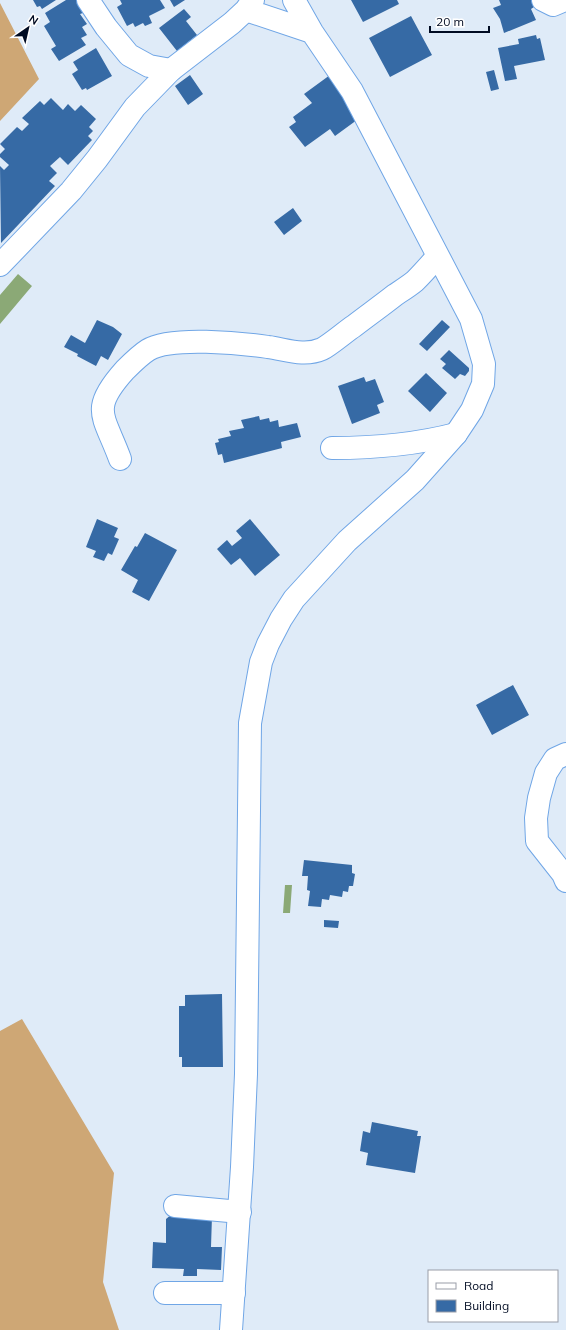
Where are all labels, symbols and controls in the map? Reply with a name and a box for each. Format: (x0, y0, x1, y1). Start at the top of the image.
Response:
north arrow (8, 8, 48, 48)
scale bar (430, 8, 489, 34)
text: N (26, 12, 41, 28)
text: 20 m (436, 14, 464, 29)
legend (428, 1270, 558, 1322)
text: Road (464, 1278, 493, 1293)
text: Building (464, 1298, 509, 1313)

